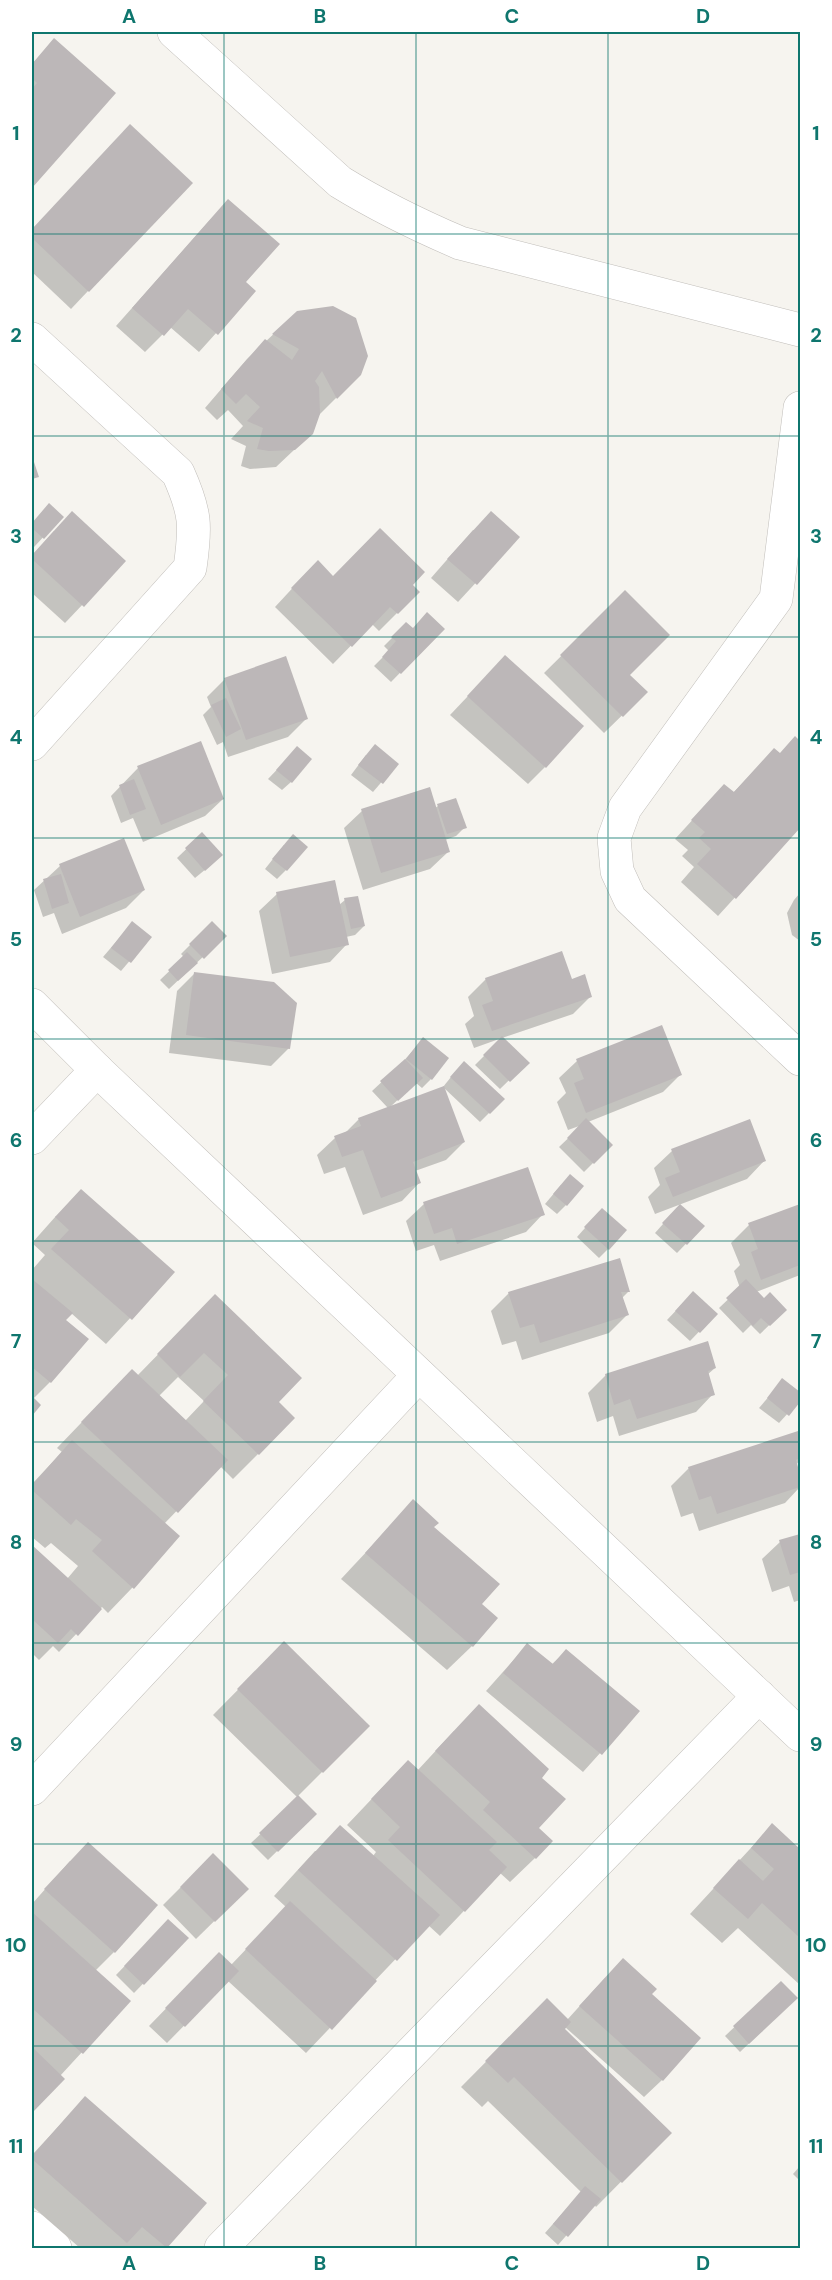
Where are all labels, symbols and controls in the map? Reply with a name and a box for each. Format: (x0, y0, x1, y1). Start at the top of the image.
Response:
text: A (122, 3, 136, 29)
text: B (314, 3, 326, 29)
text: C (505, 3, 519, 29)
text: D (696, 3, 710, 29)
text: 1 (12, 120, 20, 146)
text: 1 (812, 120, 820, 146)
text: 2 (10, 322, 22, 348)
text: 2 (810, 322, 822, 348)
text: 3 (10, 523, 22, 549)
text: 3 (810, 523, 822, 549)
text: 4 (10, 724, 23, 750)
text: 4 (810, 724, 823, 750)
text: 5 (10, 926, 22, 952)
text: 5 (810, 926, 822, 952)
text: 6 (10, 1127, 22, 1153)
text: 6 (810, 1127, 822, 1153)
text: 7 (11, 1328, 22, 1354)
text: 7 (811, 1328, 822, 1354)
text: 8 (10, 1529, 22, 1555)
text: 8 (810, 1529, 822, 1555)
text: 9 (10, 1731, 22, 1757)
text: 9 (810, 1731, 822, 1757)
text: 10 (5, 1932, 27, 1958)
text: 10 (805, 1932, 827, 1958)
text: 11 (9, 2133, 23, 2159)
text: 11 (809, 2133, 823, 2159)
text: A (122, 2250, 136, 2276)
text: B (314, 2250, 326, 2276)
text: C (505, 2250, 519, 2276)
text: D (696, 2250, 710, 2276)

